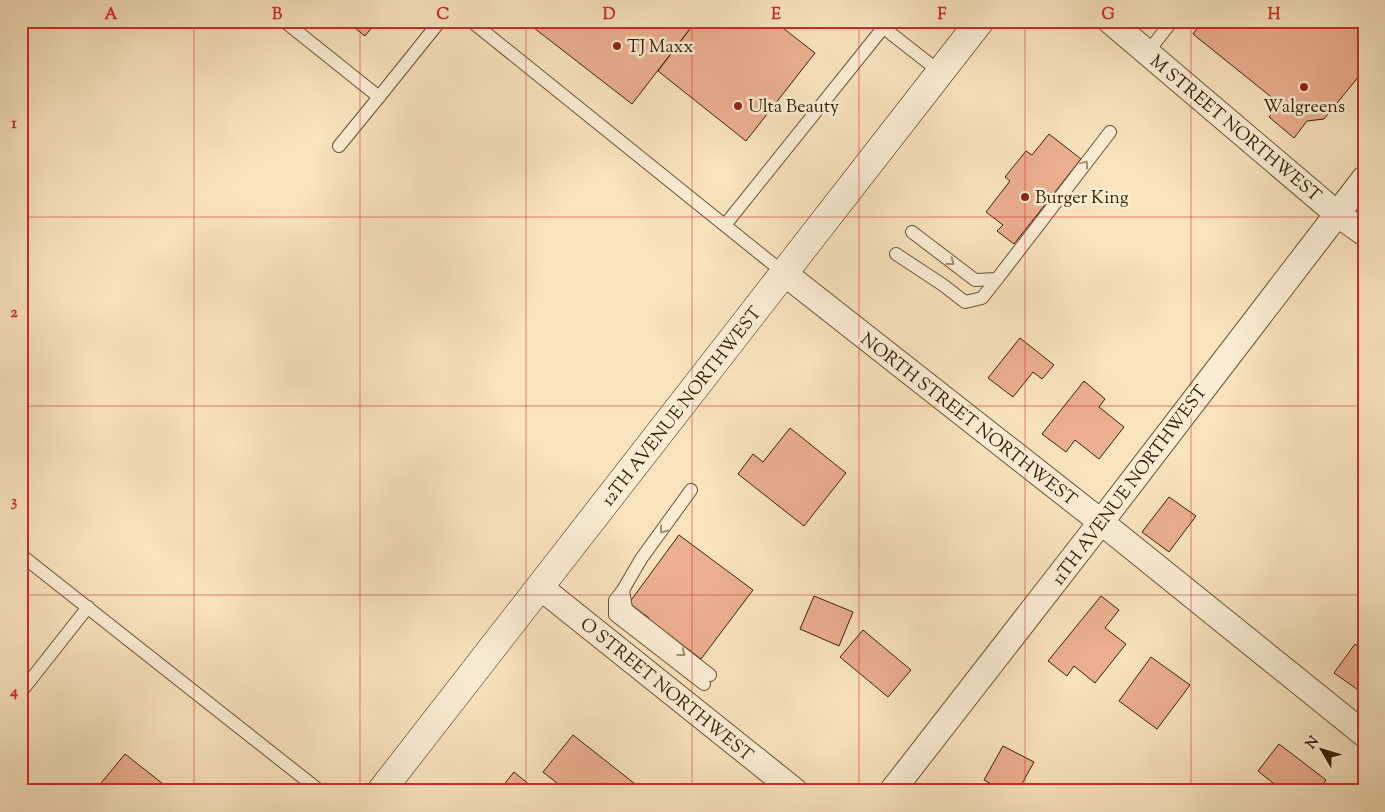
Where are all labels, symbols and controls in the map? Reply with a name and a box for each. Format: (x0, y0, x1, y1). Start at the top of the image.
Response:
text: A (105, 4, 118, 27)
text: B (272, 4, 282, 27)
text: C (437, 4, 450, 27)
text: D (603, 4, 616, 27)
text: E (771, 4, 781, 27)
text: F (938, 4, 947, 27)
text: G (1101, 4, 1115, 27)
text: H (1268, 4, 1281, 27)
place label: TJ Maxx (627, 35, 693, 61)
marker: TJ Maxx (611, 40, 623, 52)
street label: M STREET NORTHWEST (1143, 50, 1326, 209)
marker: Walgreens (1298, 81, 1310, 93)
place label: Ulta Beauty (748, 95, 839, 121)
place label: Walgreens (1263, 95, 1345, 121)
marker: Ulta Beauty (732, 100, 744, 112)
text: 1 (11, 113, 17, 136)
one-way arrow (1079, 160, 1088, 170)
place label: Burger King (1035, 186, 1129, 212)
marker: Burger King (1019, 191, 1031, 203)
one-way arrow (945, 256, 954, 264)
text: 2 (10, 302, 18, 325)
street label: 12TH AVENUE NORTHWEST (596, 302, 769, 513)
street label: NORTH STREET NORTHWEST (854, 328, 1082, 514)
street label: 11TH AVENUE NORTHWEST (1047, 380, 1215, 592)
text: 3 (11, 491, 18, 514)
one-way arrow (660, 524, 668, 533)
street label: O STREET NORTHWEST (574, 613, 758, 769)
one-way arrow (676, 648, 685, 656)
text: 4 (9, 681, 18, 704)
north arrow (1298, 724, 1348, 774)
text: N (1302, 733, 1325, 754)

